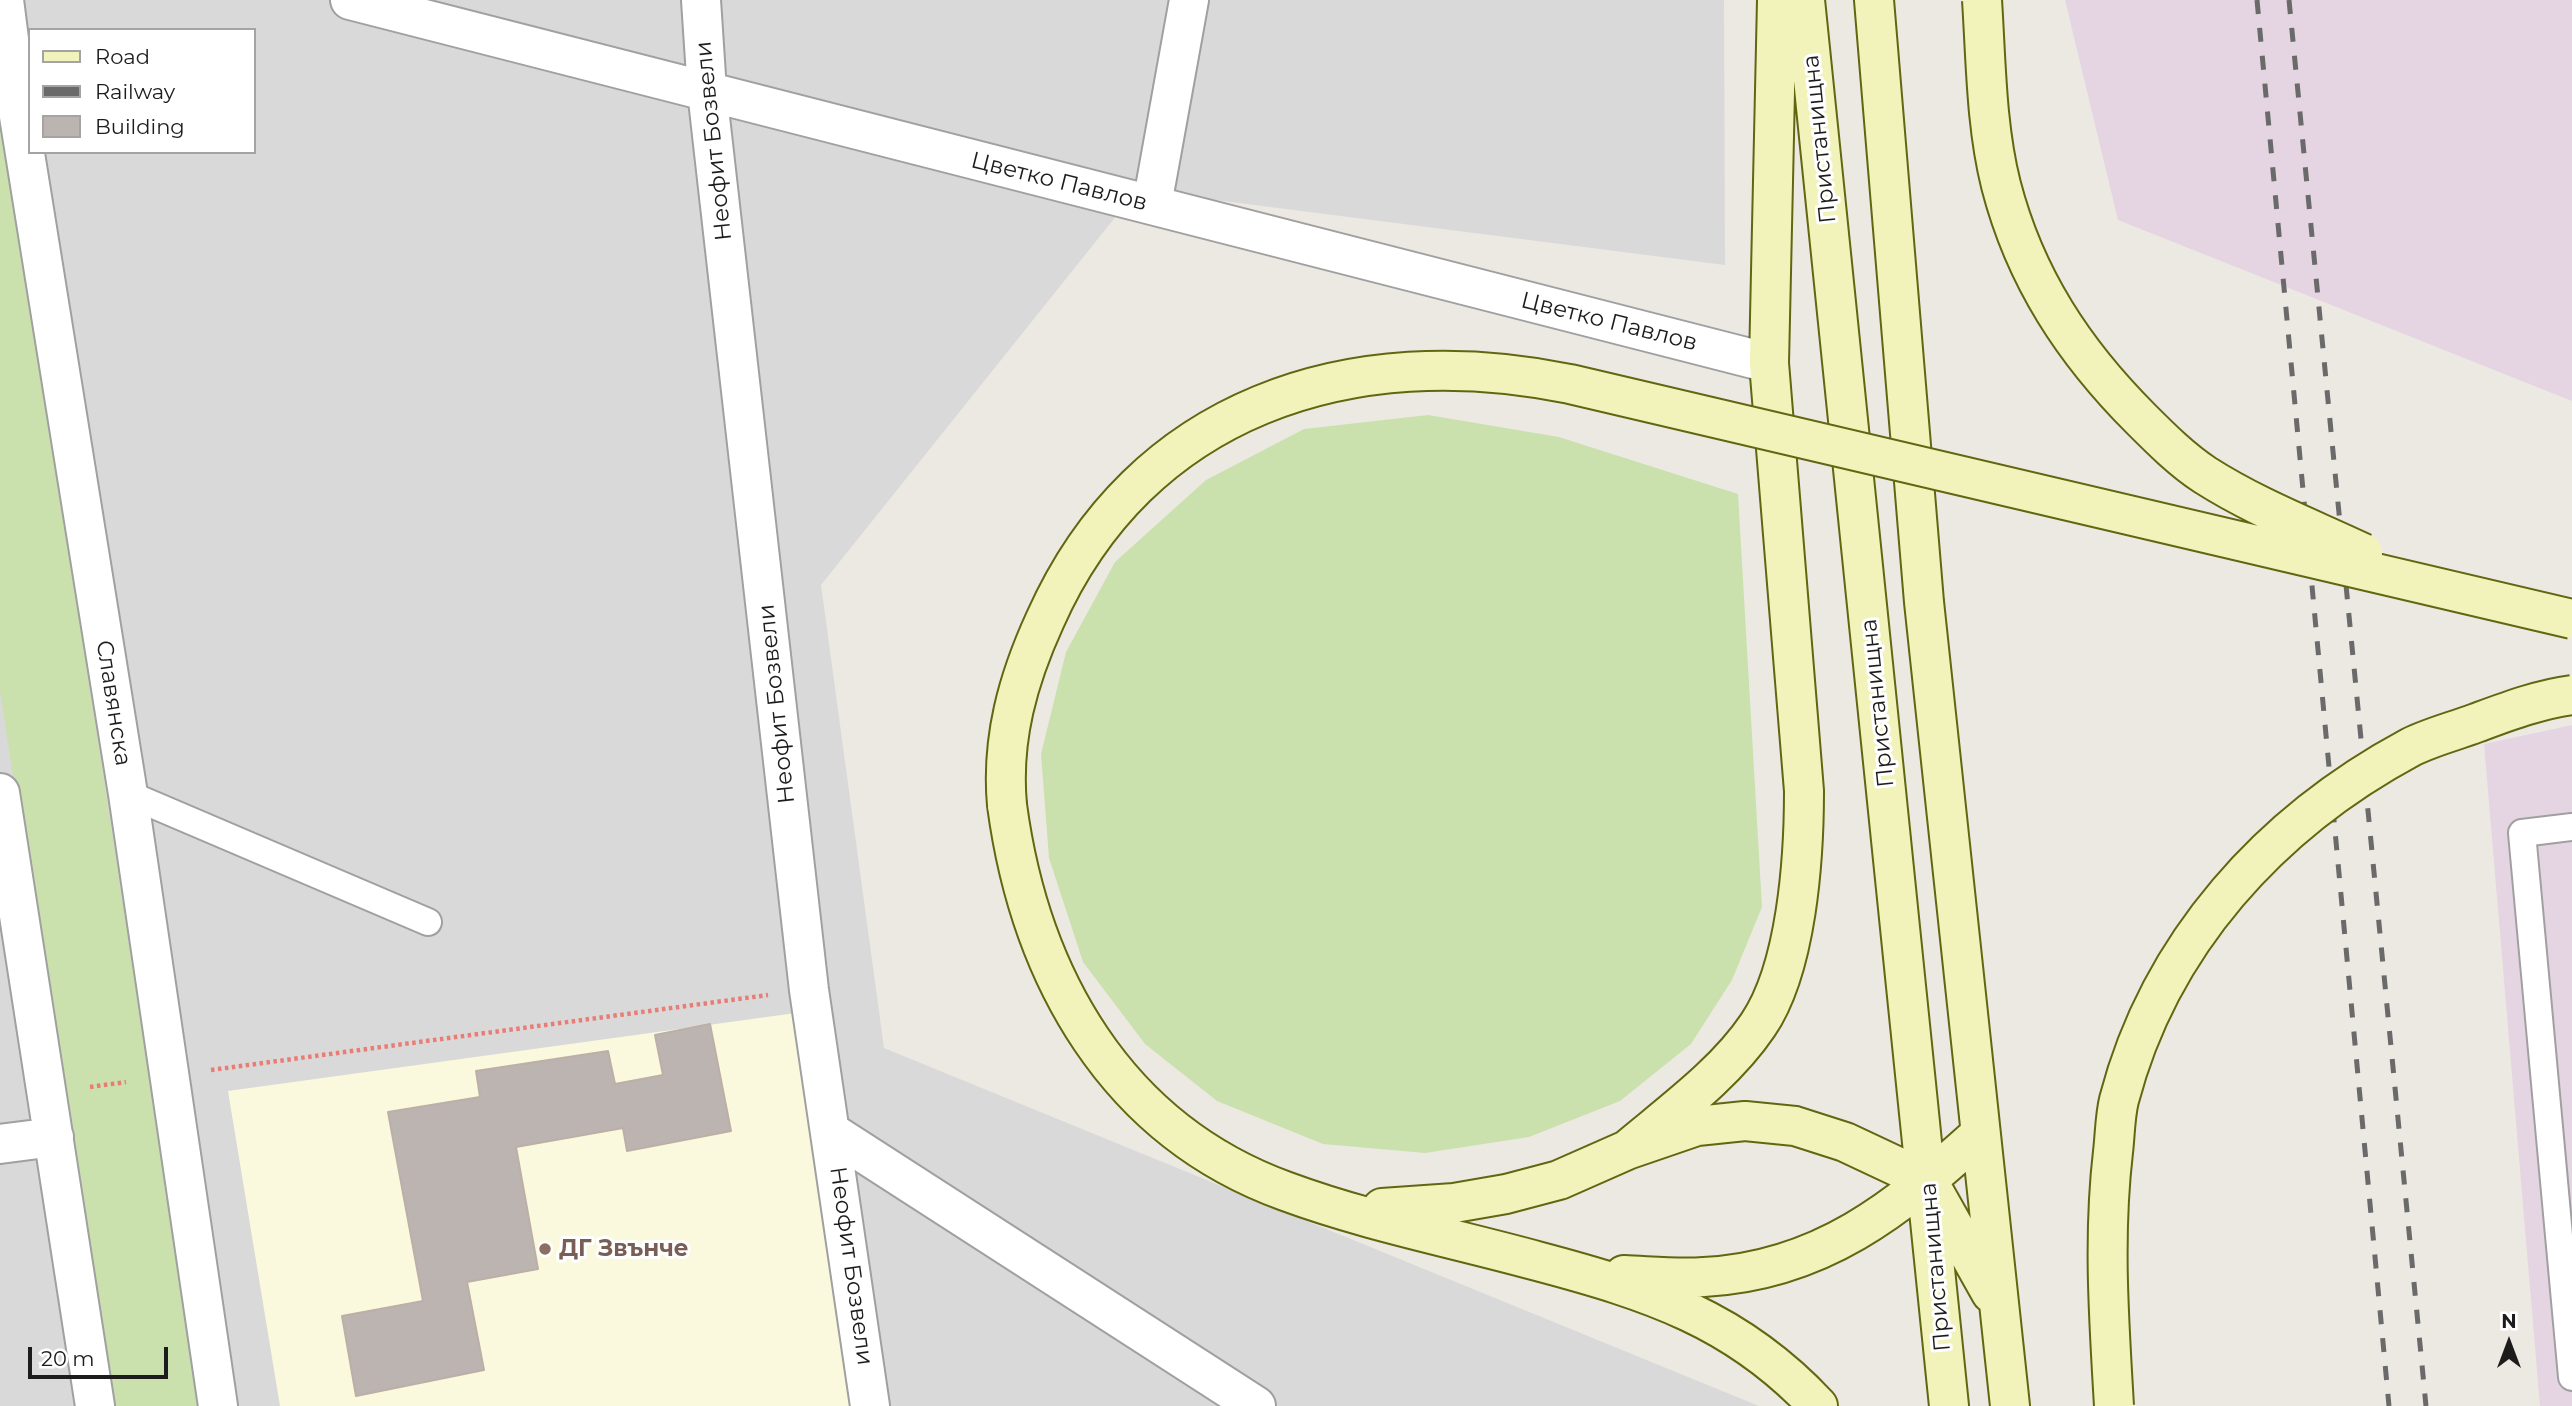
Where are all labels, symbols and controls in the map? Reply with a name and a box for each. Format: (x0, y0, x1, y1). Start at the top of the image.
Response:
legend (28, 28, 256, 154)
street label: Неофит Бозвели (690, 40, 738, 242)
text: Road (95, 44, 150, 69)
street label: Пристанищна (1797, 53, 1843, 225)
text: Railway (95, 79, 175, 104)
text: Building (95, 114, 185, 139)
street label: Цветко Павлов (968, 147, 1150, 217)
street label: Цветко Павлов (1518, 287, 1700, 357)
street label: Неофит Бозвели (753, 603, 801, 805)
street label: Пристанищна (1855, 617, 1901, 789)
street label: Славянска (89, 638, 137, 768)
street label: Неофит Бозвели (823, 1165, 879, 1367)
street label: Пристанищна (1915, 1182, 1957, 1352)
place label: ДГ Звънче (559, 1235, 689, 1263)
marker: ДГ Звънче (537, 1241, 553, 1257)
north arrow (2474, 1308, 2544, 1378)
text: N (2501, 1310, 2517, 1333)
scale bar (32, 1332, 172, 1376)
text: 20 m (41, 1346, 95, 1371)

